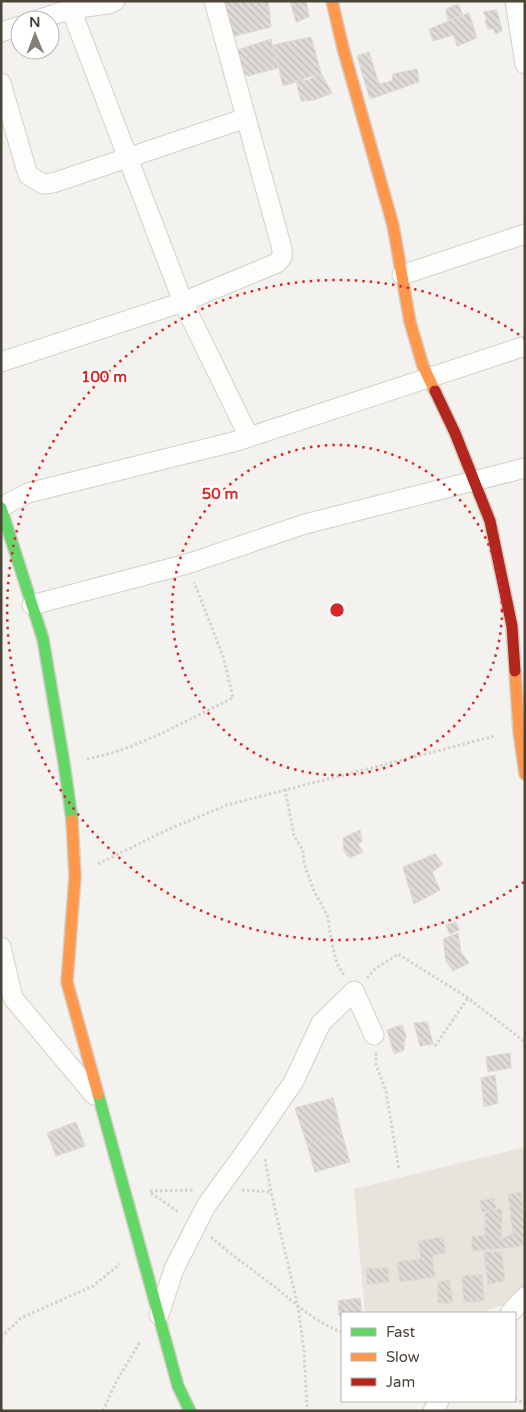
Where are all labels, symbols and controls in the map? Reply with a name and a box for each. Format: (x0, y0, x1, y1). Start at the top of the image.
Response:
north arrow (10, 10, 60, 60)
text: N (29, 14, 41, 31)
text: 100 m (81, 368, 127, 386)
text: 50 m (202, 485, 238, 503)
centre of rings (328, 601, 346, 619)
legend (341, 1312, 516, 1402)
text: Fast (386, 1323, 416, 1341)
text: Slow (386, 1348, 420, 1366)
text: Jam (386, 1373, 415, 1391)

